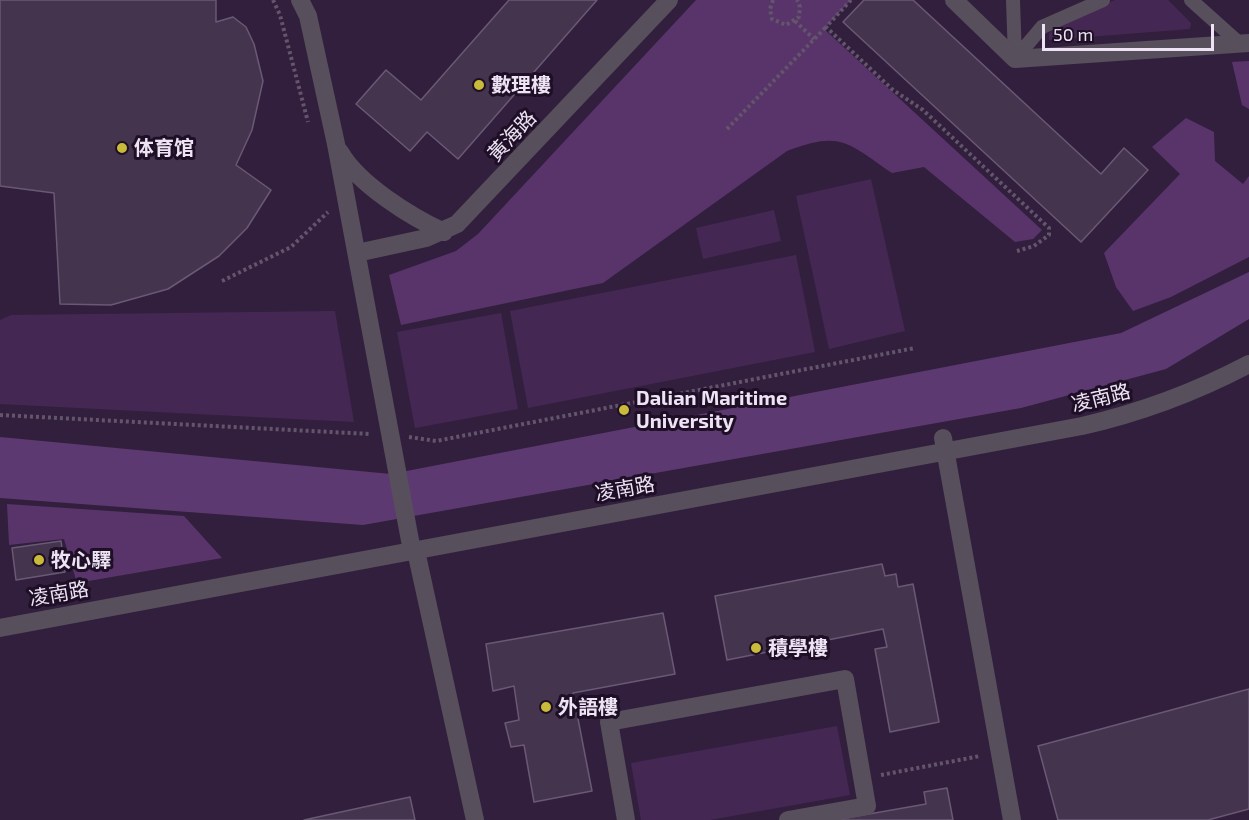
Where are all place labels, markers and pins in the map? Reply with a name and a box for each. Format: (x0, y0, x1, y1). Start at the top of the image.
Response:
place label: 數理樓 (491, 73, 551, 97)
marker: 數理樓 (472, 78, 486, 92)
place label: 体育馆 (134, 136, 194, 160)
marker: 体育馆 (115, 141, 129, 155)
place label: Dalian Maritime University (636, 386, 787, 433)
marker: Dalian Maritime University (617, 403, 631, 417)
place label: 牧心驛 (51, 548, 111, 572)
marker: 牧心驛 (32, 553, 46, 567)
place label: 積學樓 (768, 636, 828, 660)
marker: 積學樓 (749, 641, 763, 655)
place label: 外語樓 (558, 695, 618, 719)
marker: 外語樓 (539, 700, 553, 714)

